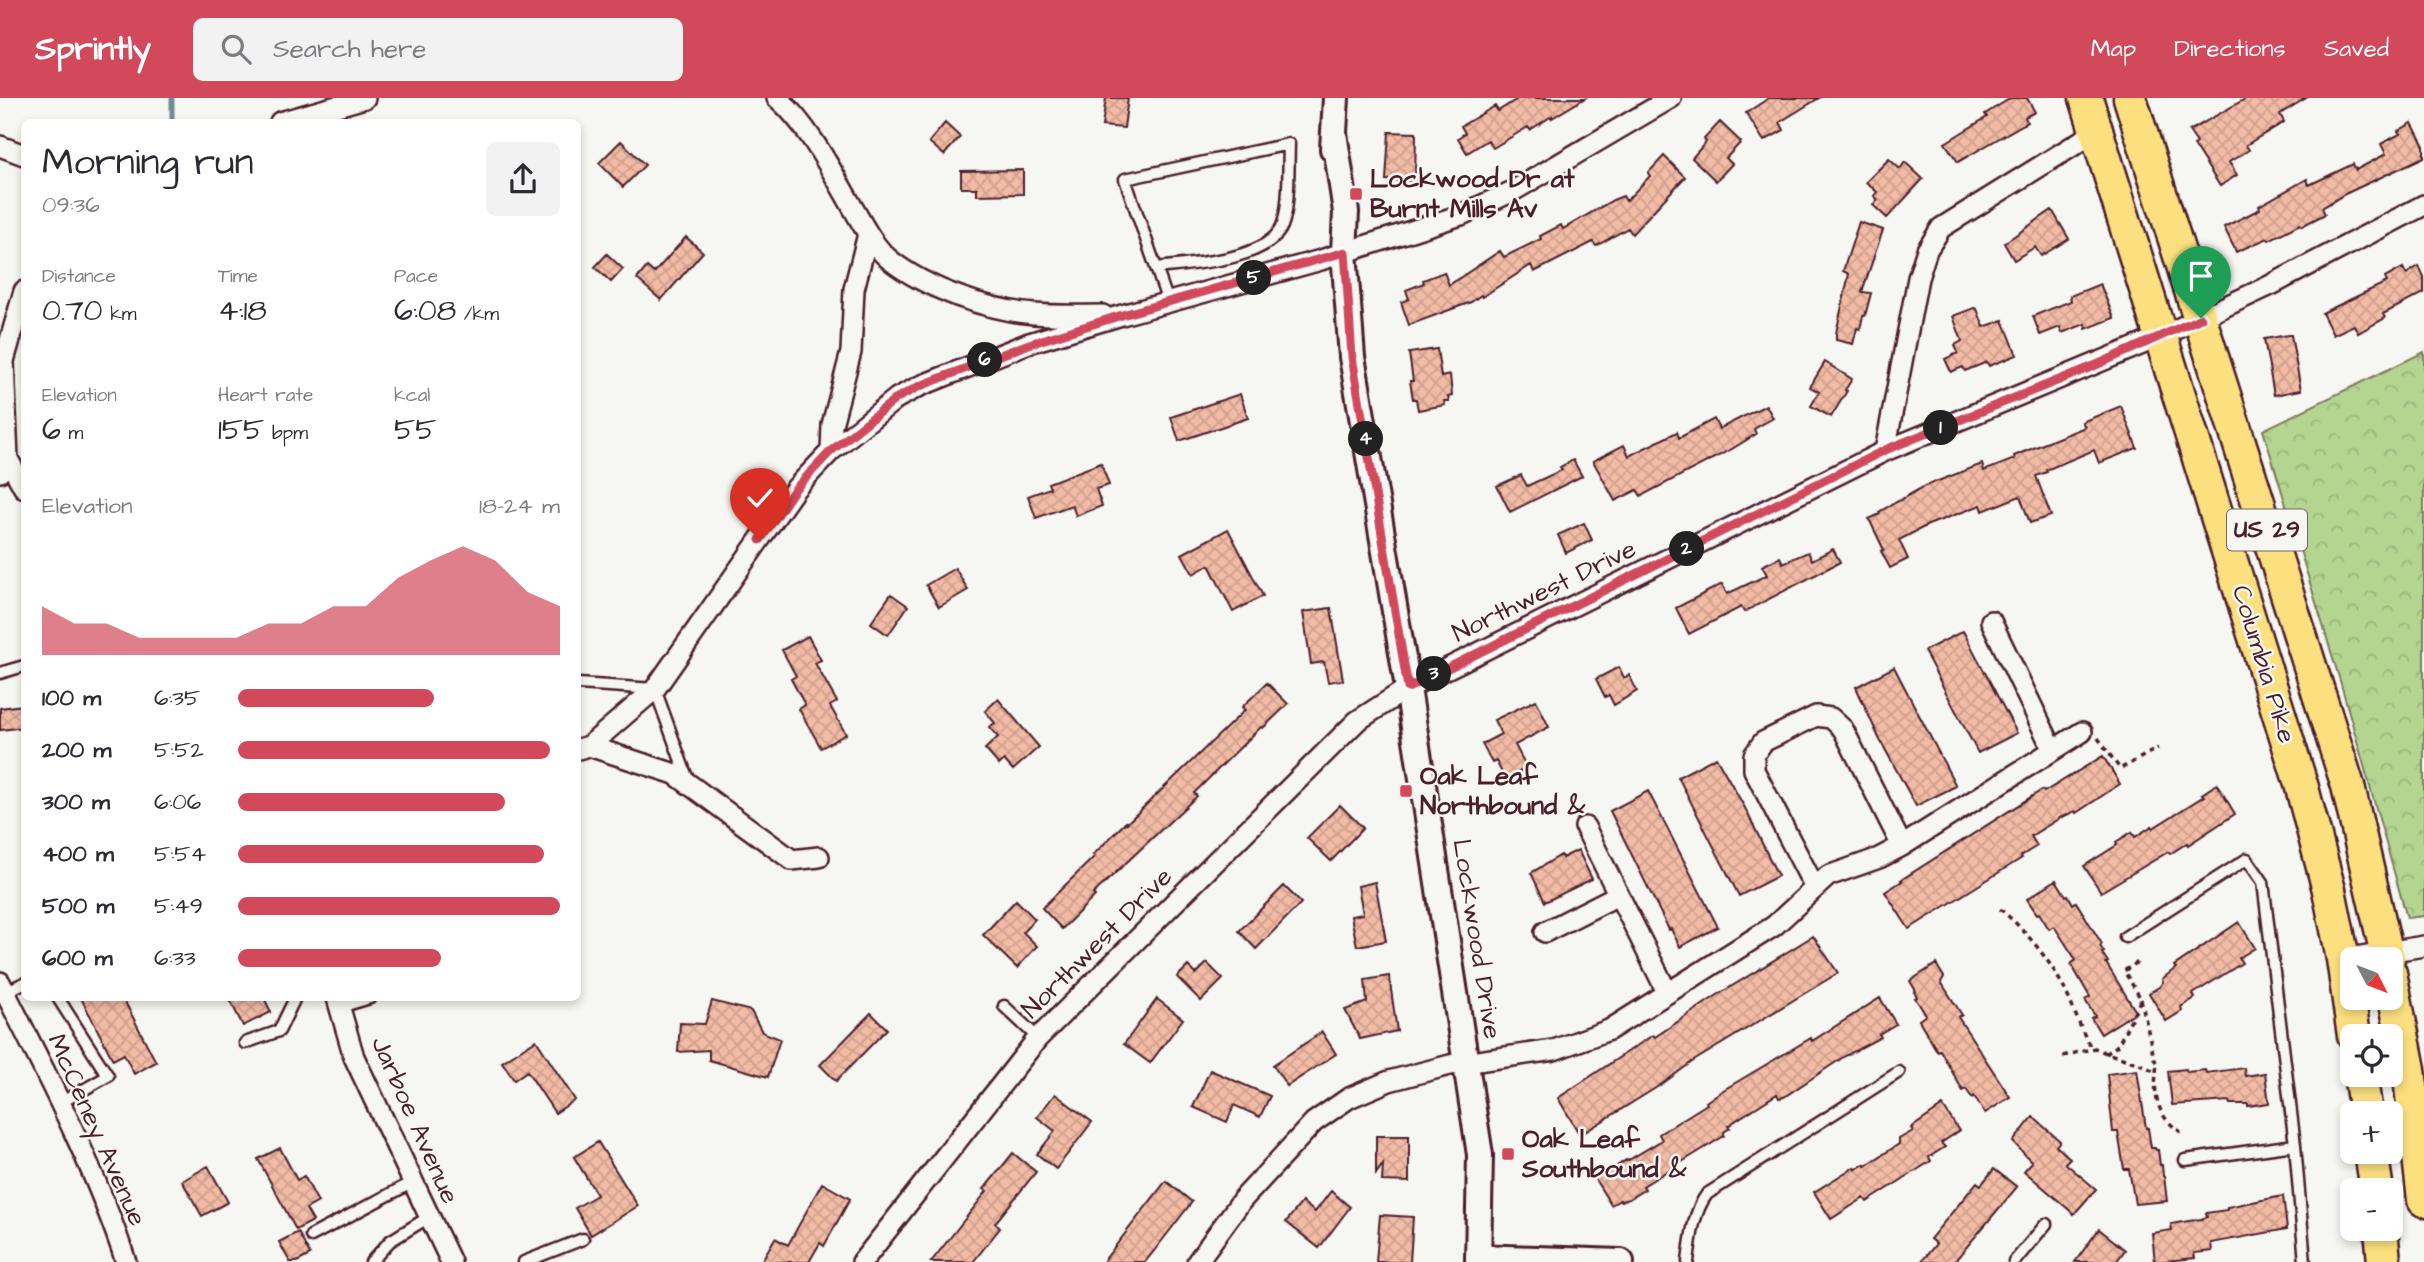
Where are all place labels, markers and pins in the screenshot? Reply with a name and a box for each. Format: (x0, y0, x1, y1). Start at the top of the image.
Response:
place label: Lockwood Dr at Burnt Mills Av (1370, 161, 1575, 227)
marker: Lockwood Dr at Burnt Mills Av (1348, 186, 1364, 202)
pin (2171, 246, 2231, 318)
pin: 5 (1236, 260, 1272, 296)
pin: 6 (968, 342, 1002, 378)
pin: 1 (1924, 410, 1958, 446)
pin: 4 (1348, 422, 1384, 456)
pin (730, 468, 790, 540)
pin: 2 (1670, 532, 1704, 566)
pin: 3 (1416, 656, 1452, 692)
place label: Oak Leaf Northbound & (1420, 758, 1586, 824)
marker: Oak Leaf Northbound & (1398, 783, 1414, 799)
place label: Oak Leaf Southbound & (1521, 1121, 1687, 1187)
marker: Oak Leaf Southbound & (1500, 1146, 1516, 1162)

